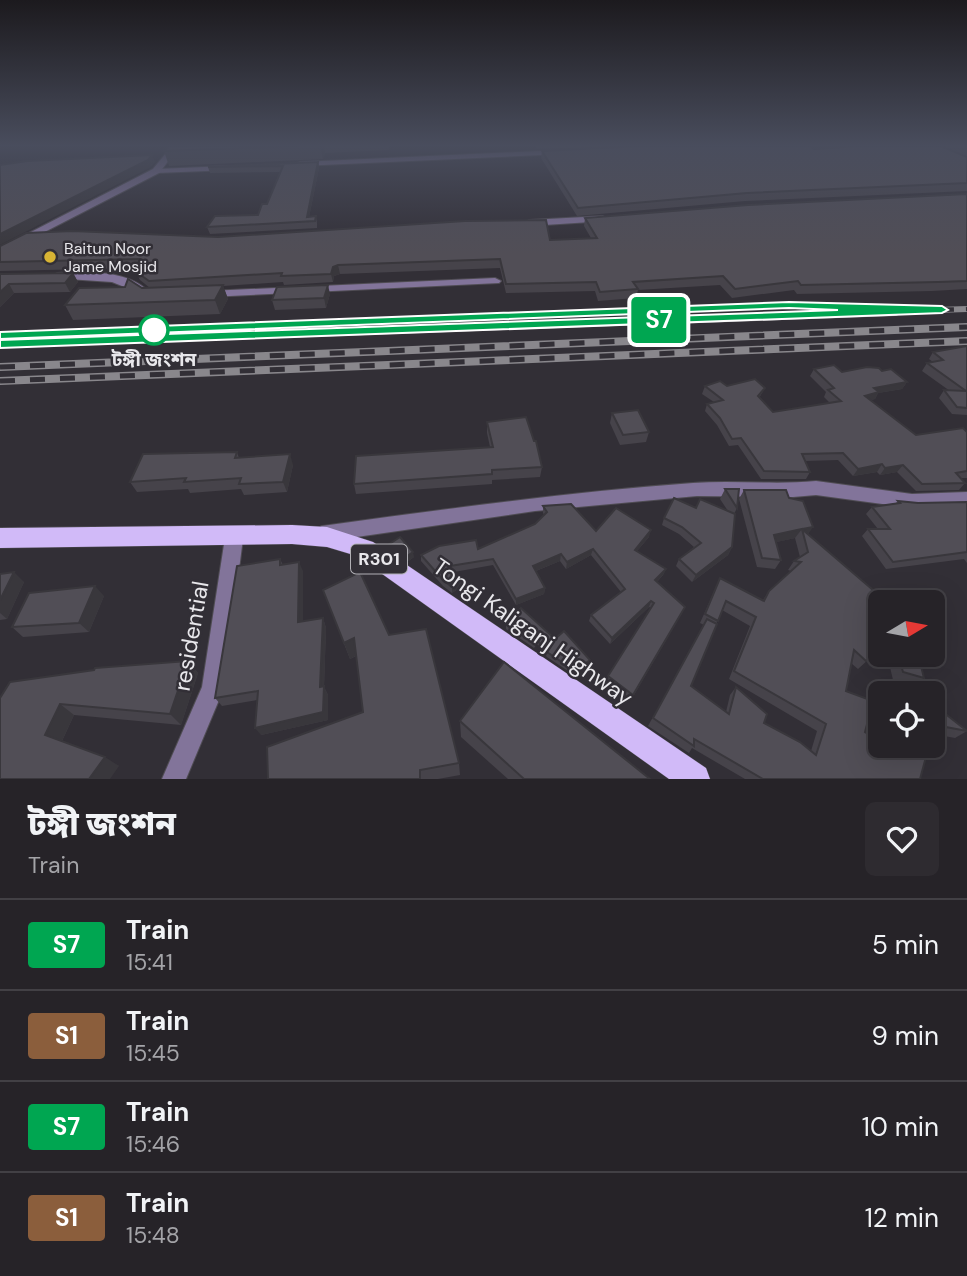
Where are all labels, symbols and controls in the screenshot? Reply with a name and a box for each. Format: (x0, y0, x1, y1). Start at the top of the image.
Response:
place label: Baitun Noor Jame Mosjid (64, 238, 157, 277)
marker: Baitun Noor Jame Mosjid (42, 249, 58, 265)
line badge: S7 (628, 297, 690, 343)
text: S7 (645, 304, 673, 335)
marker: টঙ্গী জংশন (139, 315, 169, 345)
place label: টঙ্গী জংশন (111, 347, 197, 372)
road number: R301 (351, 544, 407, 574)
street label: Tongi Kaliganj Highway (427, 552, 639, 713)
street label: residential (167, 579, 215, 693)
north arrow (868, 590, 945, 667)
map controls (868, 590, 945, 758)
button: locate (868, 681, 945, 758)
text: টঙ্গী জংশন (28, 802, 176, 845)
button: heart (865, 802, 939, 876)
text: Train (28, 850, 79, 880)
text: Train (126, 913, 189, 947)
text: 5 min (872, 928, 939, 962)
text: S7 (53, 929, 80, 960)
text: 15:41 (126, 947, 173, 977)
text: Train (126, 1004, 189, 1038)
text: 9 min (871, 1019, 939, 1053)
text: S1 (55, 1020, 78, 1051)
text: 15:45 (126, 1038, 180, 1068)
text: Train (126, 1095, 189, 1129)
text: 10 min (862, 1110, 939, 1144)
text: S7 (53, 1111, 80, 1142)
text: 15:46 (126, 1129, 180, 1159)
text: Train (126, 1186, 189, 1220)
text: 12 min (865, 1201, 939, 1235)
text: S1 (55, 1202, 78, 1233)
text: 15:48 (126, 1220, 180, 1250)

